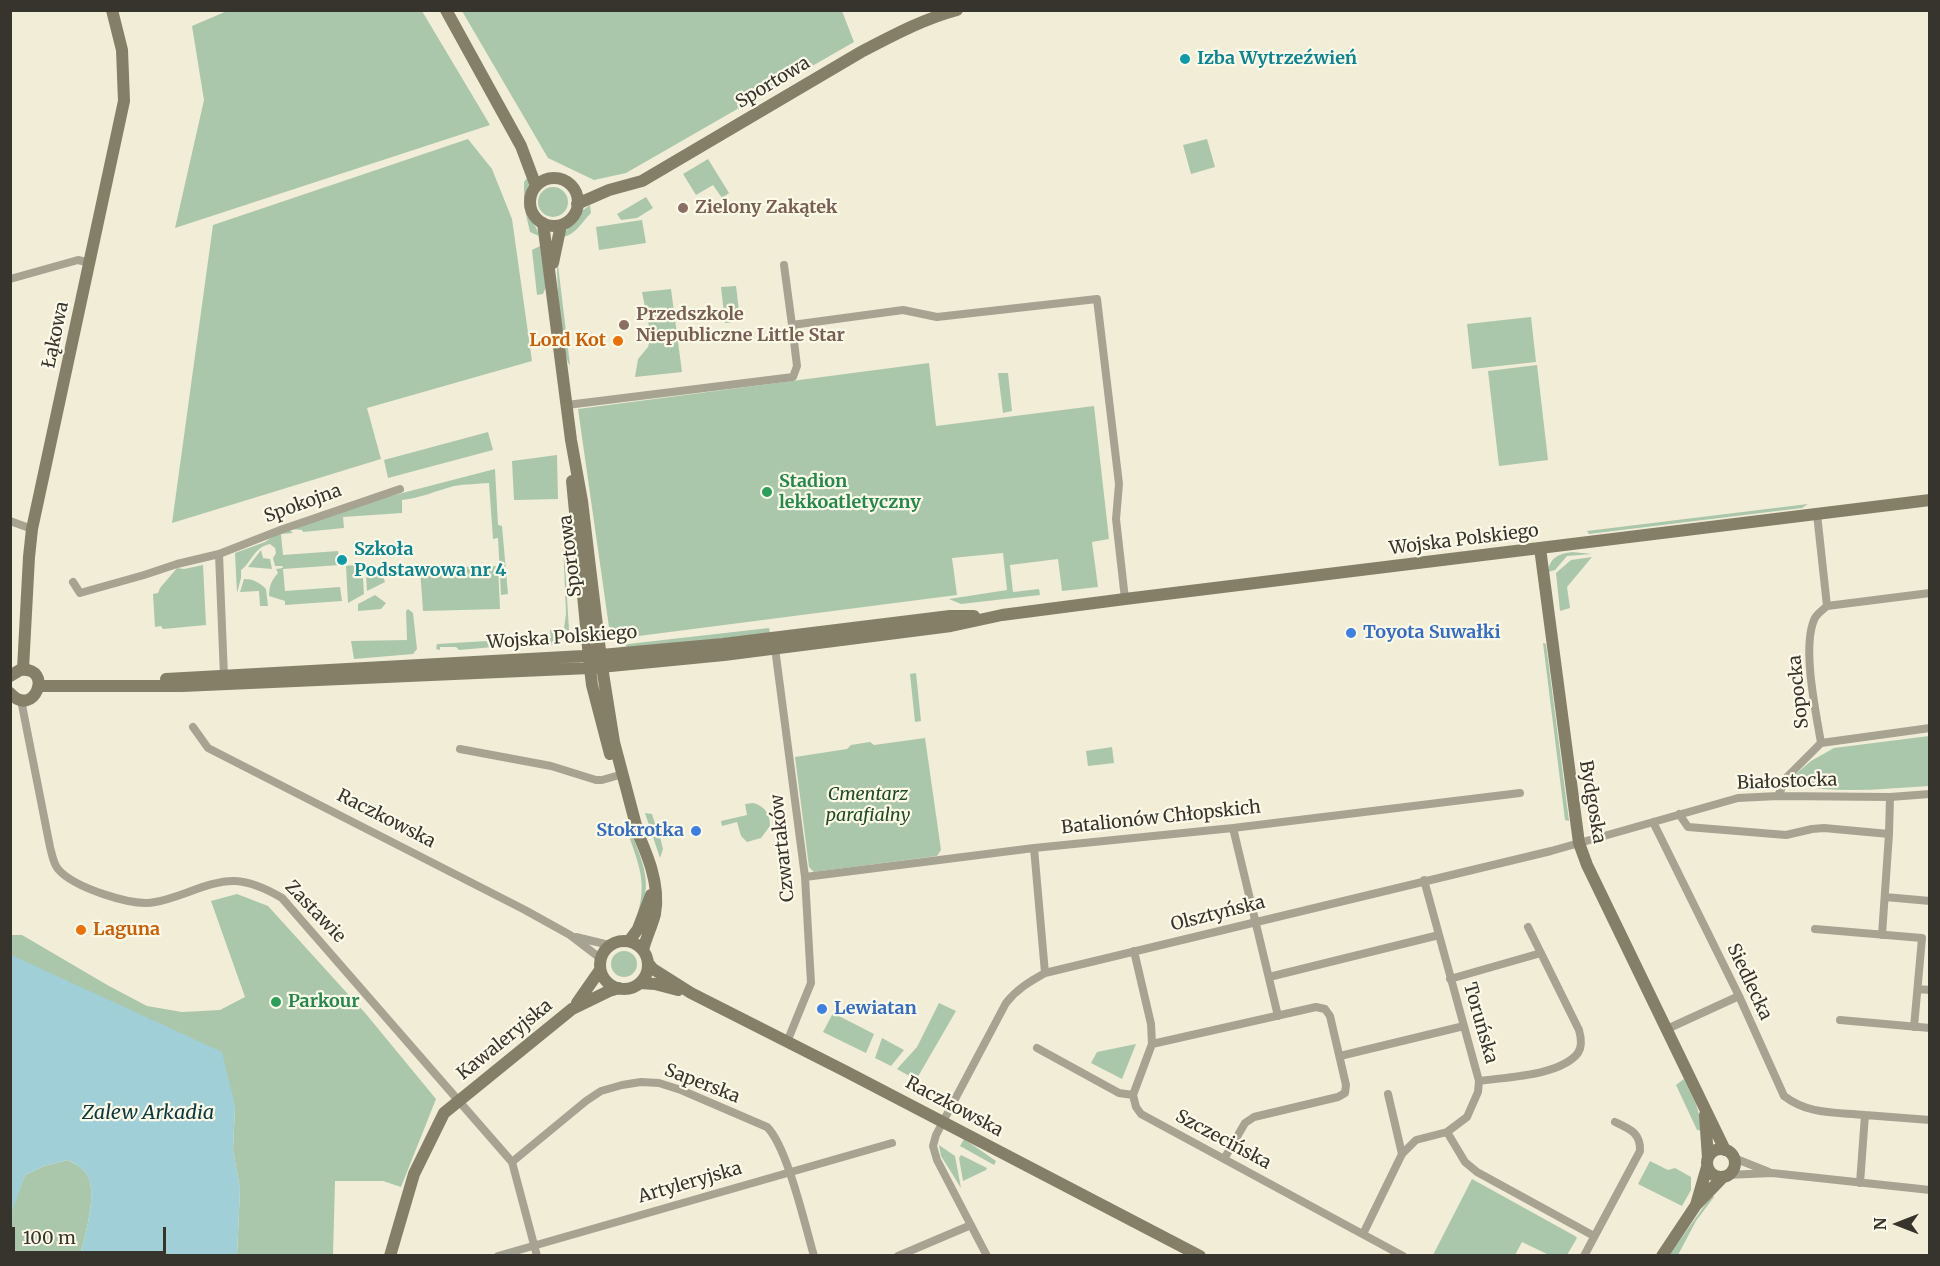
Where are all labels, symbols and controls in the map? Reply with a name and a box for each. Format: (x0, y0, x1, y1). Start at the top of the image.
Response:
place label: Izba Wytrzeźwień (1197, 48, 1357, 70)
street label: Sportowa (732, 52, 814, 114)
marker: Izba Wytrzeźwień (1178, 52, 1192, 66)
place label: Zielony Zakątek (695, 197, 838, 219)
marker: Zielony Zakątek (676, 201, 690, 215)
street label: Łąkowa (38, 300, 74, 370)
place label: Przedszkole Niepubliczne Little Star (636, 304, 845, 346)
marker: Przedszkole Niepubliczne Little Star (617, 318, 631, 332)
place label: Lord Kot (529, 330, 606, 352)
marker: Lord Kot (611, 334, 625, 348)
place label: Stadion lekkoatletyczny (779, 471, 921, 514)
street label: Spokojna (261, 480, 345, 528)
marker: Stadion lekkoatletyczny (760, 485, 774, 499)
street label: Sportowa (555, 514, 587, 598)
street label: Wojska Polskiego (1388, 520, 1540, 560)
place label: Szkoła Podstawowa nr 4 (354, 539, 507, 582)
marker: Szkoła Podstawowa nr 4 (335, 553, 349, 567)
street label: Wojska Polskiego (486, 622, 638, 654)
place label: Toyota Suwałki (1363, 622, 1501, 644)
marker: Toyota Suwałki (1344, 626, 1358, 640)
street label: Sopocka (1784, 654, 1814, 730)
street label: Bydgoska (1574, 759, 1610, 845)
street label: Białostocka (1736, 769, 1838, 795)
park label: Cmentarz parafialny (826, 784, 910, 826)
street label: Raczkowska (333, 785, 439, 853)
street label: Czwartaków (767, 793, 799, 903)
street label: Batalionów Chłopskich (1060, 797, 1262, 839)
place label: Stokrotka (596, 820, 684, 842)
marker: Stokrotka (689, 824, 703, 838)
street label: Zastawie (280, 877, 350, 947)
street label: Olsztyńska (1169, 892, 1267, 936)
place label: Laguna (93, 919, 160, 941)
marker: Laguna (74, 923, 88, 937)
street label: Siedlecka (1722, 940, 1776, 1024)
street label: Toruńska (1458, 980, 1502, 1066)
place label: Parkour (288, 991, 360, 1013)
marker: Parkour (269, 995, 283, 1009)
street label: Kawaleryjska (453, 995, 557, 1085)
place label: Lewiatan (834, 998, 917, 1020)
marker: Lewiatan (815, 1002, 829, 1016)
street label: Saperska (661, 1060, 743, 1108)
street label: Raczkowska (901, 1072, 1007, 1142)
water label: Zalew Arkadia (82, 1101, 214, 1125)
street label: Szczecińska (1172, 1106, 1274, 1174)
street label: Artyleryjska (636, 1158, 744, 1208)
north arrow (1868, 1194, 1928, 1254)
scale bar (15, 1215, 170, 1253)
text: N (1870, 1218, 1890, 1230)
text: 100 m (23, 1226, 76, 1249)

